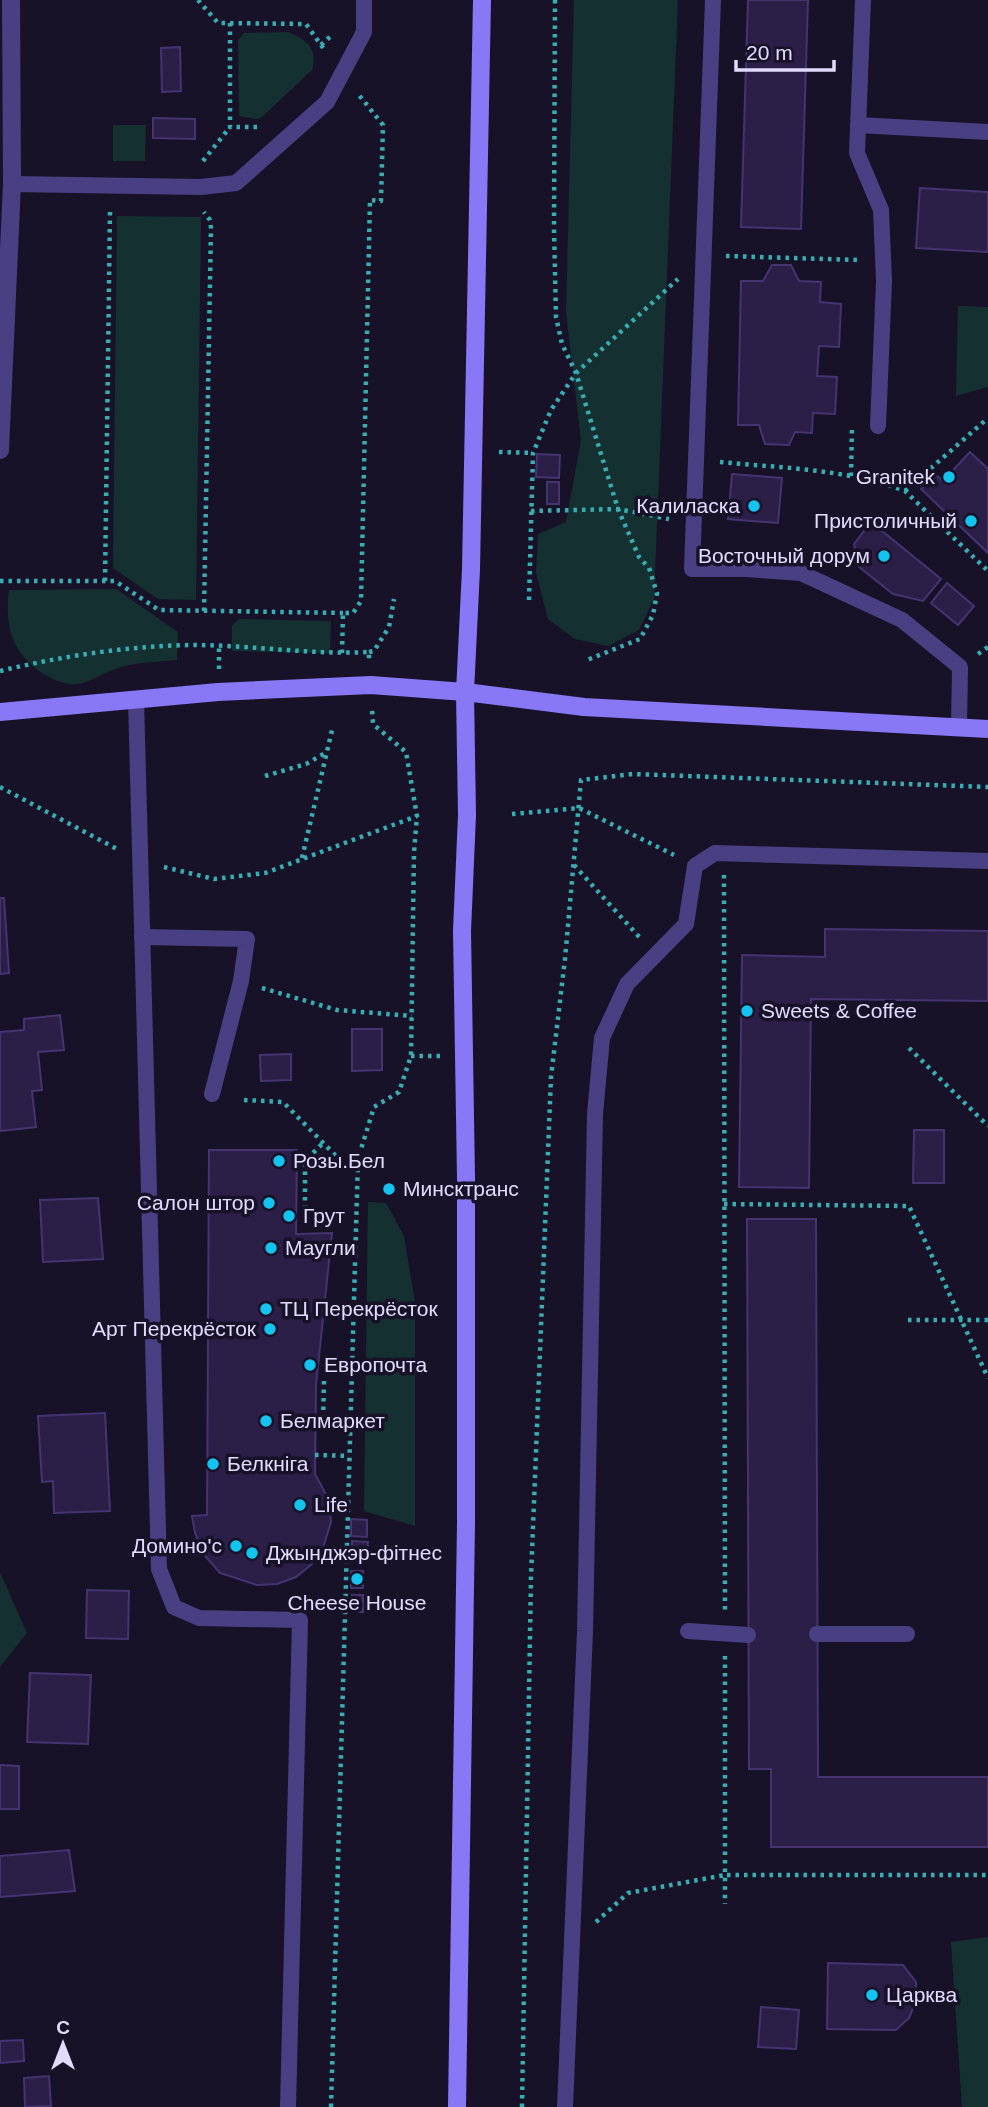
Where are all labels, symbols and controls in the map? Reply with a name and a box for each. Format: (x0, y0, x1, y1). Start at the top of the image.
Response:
scale bar (736, 28, 834, 72)
text: 20 m (746, 41, 793, 64)
place label: Granitek (856, 465, 935, 488)
marker: Granitek (941, 469, 957, 485)
place label: Калиласка (636, 494, 740, 517)
marker: Калиласка (746, 498, 762, 514)
place label: Пристоличный (814, 509, 957, 532)
marker: Пристоличный (963, 513, 979, 529)
place label: Восточный дорум (698, 544, 870, 567)
marker: Восточный дорум (876, 548, 892, 564)
place label: Sweets & Coffee (761, 999, 917, 1022)
marker: Sweets & Coffee (739, 1003, 755, 1019)
place label: Розы.Бел (293, 1149, 385, 1172)
marker: Розы.Бел (271, 1153, 287, 1169)
place label: Минсктранс (403, 1177, 519, 1200)
marker: Минсктранс (381, 1181, 397, 1197)
place label: Салон штор (137, 1191, 255, 1214)
marker: Салон штор (261, 1195, 277, 1211)
place label: Грут (303, 1204, 345, 1227)
marker: Грут (281, 1208, 297, 1224)
place label: Маугли (285, 1236, 356, 1259)
marker: Маугли (263, 1240, 279, 1256)
place label: ТЦ Перекрёсток (280, 1297, 438, 1320)
marker: ТЦ Перекрёсток (258, 1301, 274, 1317)
place label: Арт Перекрёсток (92, 1317, 257, 1340)
marker: Арт Перекрёсток (262, 1321, 278, 1337)
place label: Европочта (324, 1353, 427, 1376)
marker: Европочта (302, 1357, 318, 1373)
place label: Белмаркет (280, 1409, 385, 1432)
marker: Белмаркет (258, 1413, 274, 1429)
place label: Белкніга (227, 1452, 309, 1475)
marker: Белкніга (205, 1456, 221, 1472)
place label: Life (314, 1493, 348, 1516)
marker: Life (292, 1497, 308, 1513)
place label: Домино'c (132, 1534, 222, 1557)
marker: Домино'c (228, 1538, 244, 1554)
place label: Джынджэр-фітнес (266, 1541, 442, 1564)
marker: Джынджэр-фітнес (244, 1545, 260, 1561)
marker: Cheese House (349, 1571, 365, 1587)
place label: Cheese House (288, 1591, 426, 1614)
place label: Царква (886, 1983, 957, 2006)
marker: Царква (864, 1987, 880, 2003)
north arrow (28, 2009, 98, 2079)
text: С (56, 2017, 70, 2038)

